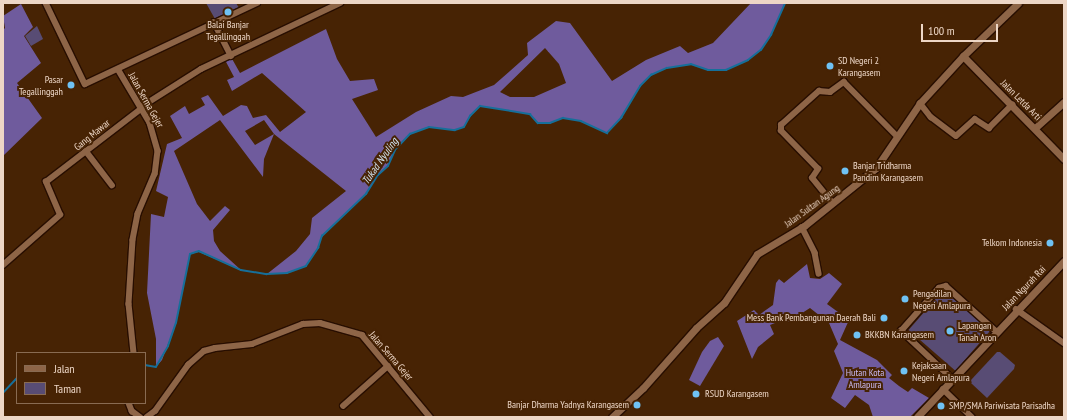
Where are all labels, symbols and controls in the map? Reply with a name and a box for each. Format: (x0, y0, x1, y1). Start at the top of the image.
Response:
marker: Balai Banjar Tegallinggah (223, 7, 233, 17)
scale bar (923, 16, 1000, 42)
place label: Balai Banjar Tegallinggah (206, 18, 250, 42)
text: 100 m (928, 23, 955, 38)
place label: SD Negeri 2 Karangasem (838, 54, 880, 78)
marker: SD Negeri 2 Karangasem (825, 61, 835, 71)
street label: Jalan Serma Gejer (126, 70, 166, 130)
place label: Pasar Tegallinggah (19, 73, 63, 96)
street label: Jalan Letda Arti (998, 77, 1044, 123)
marker: Pasar Tegallinggah (66, 80, 76, 90)
street label: Gang Mawar (72, 117, 112, 153)
water label: Tukad Nyuling (359, 135, 401, 187)
place label: Banjar Tridharma Pandim Karangasem (853, 159, 923, 182)
marker: Banjar Tridharma Pandim Karangasem (840, 166, 850, 176)
street label: Jalan Sultan Agung (782, 182, 842, 230)
place label: Telkom Indonesia (982, 237, 1042, 249)
marker: Telkom Indonesia (1045, 238, 1055, 248)
street label: Jalan Ngurah Rai (1000, 263, 1048, 313)
place label: Pengadilan Negeri Amlapura (913, 287, 971, 310)
marker: Pengadilan Negeri Amlapura (900, 294, 910, 304)
place label: Mess Bank Pembangunan Daerah Bali (747, 312, 876, 324)
marker: Mess Bank Pembangunan Daerah Bali (879, 313, 889, 323)
place label: Lapangan Tanah Aron (958, 319, 997, 342)
marker: Lapangan Tanah Aron (945, 326, 955, 336)
street label: Jalan Serma Gejer (366, 329, 416, 383)
place label: BKKBN Karangasem (865, 329, 934, 341)
marker: BKKBN Karangasem (852, 330, 862, 340)
legend (16, 352, 146, 404)
place label: Kejaksaan Negeri Amlapura (912, 359, 970, 382)
text: Jalan (54, 361, 75, 376)
park label: Hutan Kota Amlapura (846, 366, 884, 390)
marker: Kejaksaan Negeri Amlapura (899, 366, 909, 376)
text: Taman (54, 381, 81, 396)
marker: RSUD Karangasem (690, 388, 702, 400)
place label: RSUD Karangasem (705, 388, 769, 400)
place label: Banjar Dharma Yadnya Karangasem (507, 399, 629, 411)
marker: Banjar Dharma Yadnya Karangasem (632, 400, 642, 410)
place label: SMP/SMA Pariwisata Parisadha (949, 400, 1055, 412)
marker: SMP/SMA Pariwisata Parisadha (936, 401, 946, 411)

